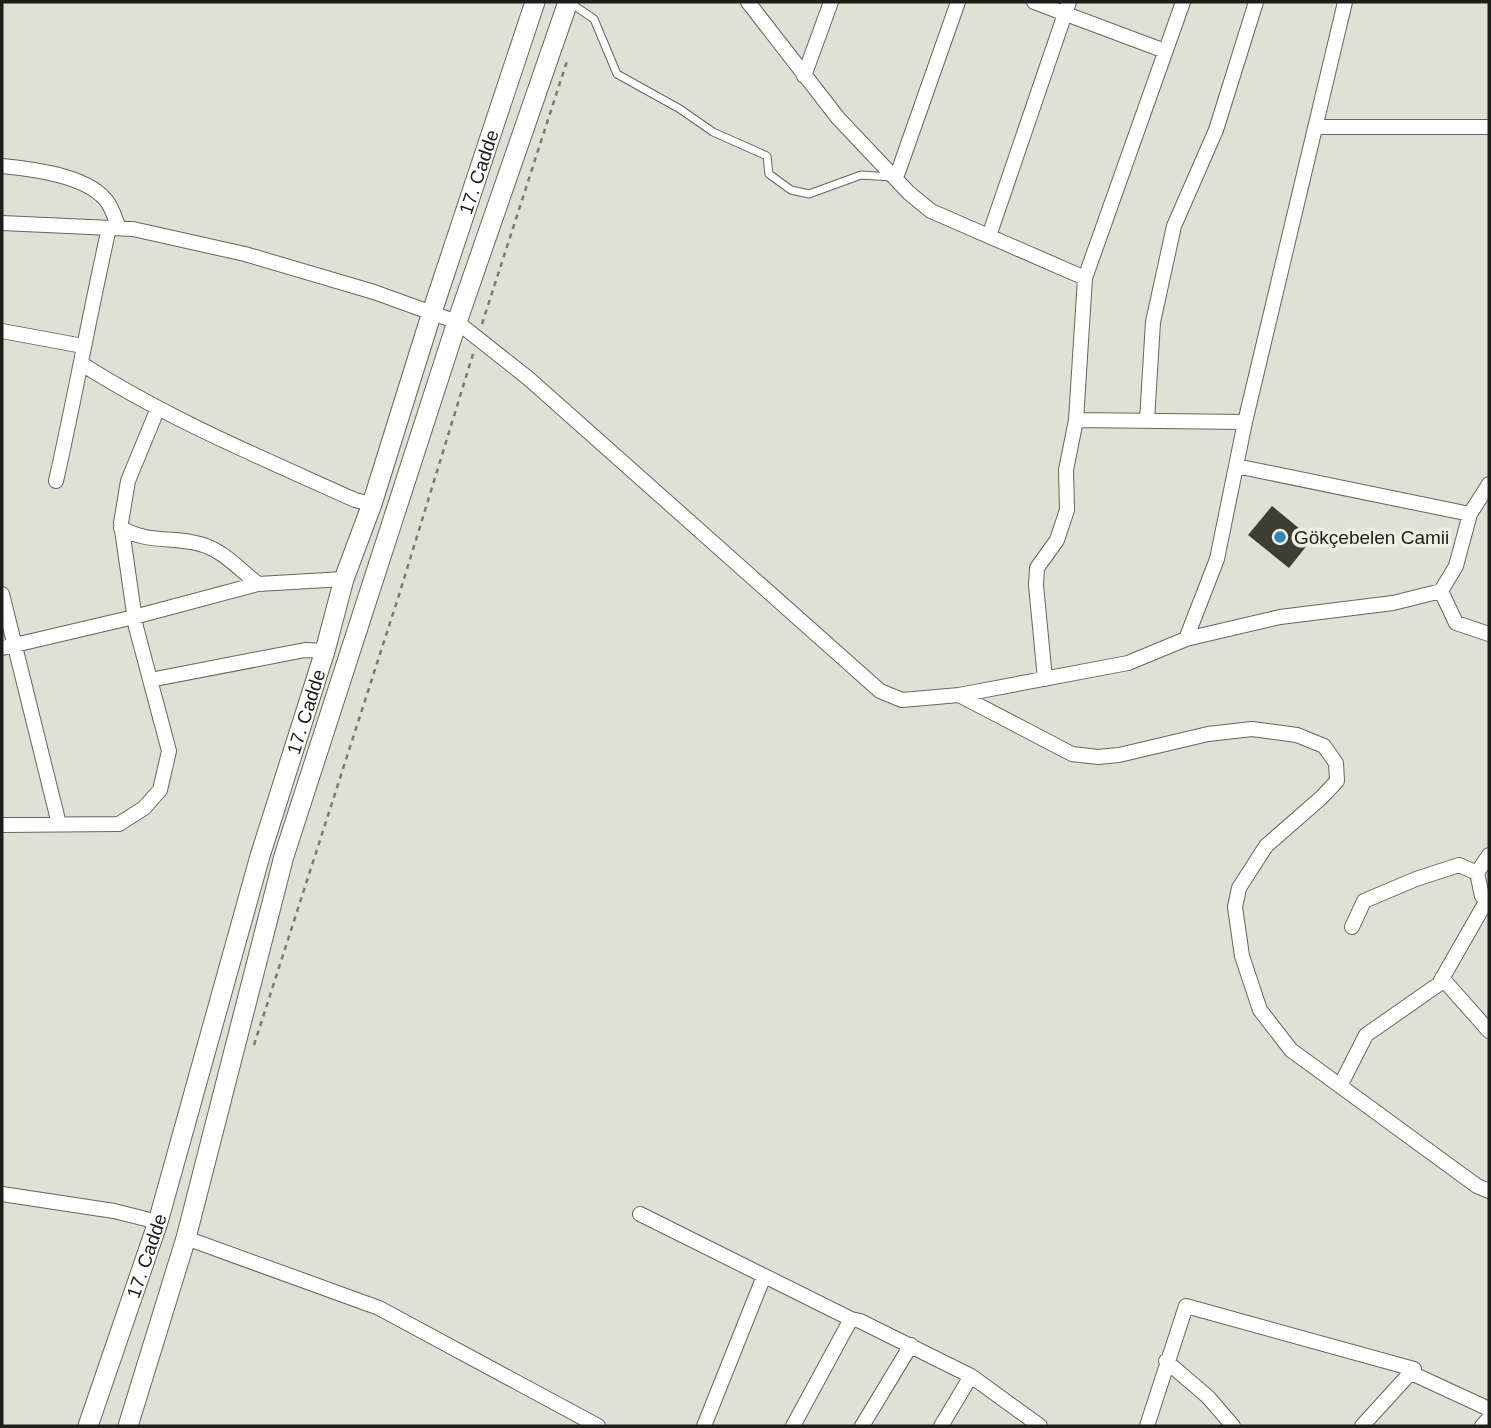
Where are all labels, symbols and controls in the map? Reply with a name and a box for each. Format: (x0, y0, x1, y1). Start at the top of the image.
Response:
street label: 17. Cadde (455, 127, 503, 217)
place label: Gökçebelen Camii (1294, 527, 1449, 548)
marker: Gökçebelen Camii (1272, 529, 1288, 545)
street label: 17. Cadde (283, 667, 330, 757)
street label: 17. Cadde (123, 1211, 171, 1301)

